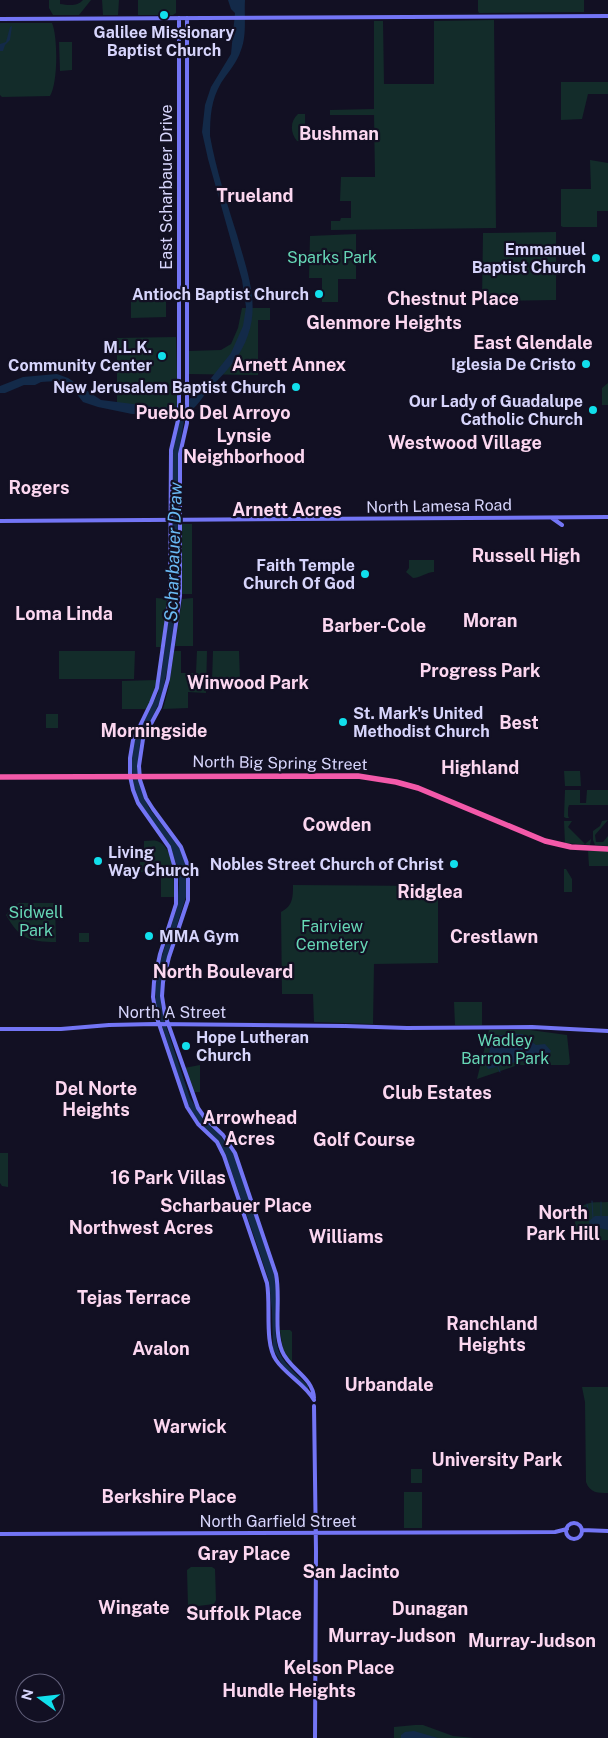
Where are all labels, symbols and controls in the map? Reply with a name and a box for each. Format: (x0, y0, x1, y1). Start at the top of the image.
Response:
marker: Galilee Missionary Baptist Church (158, 9, 170, 21)
place label: Galilee Missionary Baptist Church (93, 23, 235, 60)
street label: East Scharbauer Drive (157, 104, 176, 270)
district label: Bushman (299, 123, 379, 144)
district label: Trueland (217, 185, 293, 206)
place label: Emmanuel Baptist Church (472, 240, 586, 277)
park label: Sparks Park (287, 248, 377, 267)
marker: Emmanuel Baptist Church (590, 252, 602, 264)
place label: Antioch Baptist Church (132, 285, 309, 304)
marker: Antioch Baptist Church (313, 288, 325, 300)
district label: Chestnut Place (387, 288, 519, 309)
district label: Glenmore Heights (306, 312, 462, 333)
district label: East Glendale (473, 332, 593, 353)
place label: M.L.K. Community Center (8, 338, 152, 375)
marker: M.L.K. Community Center (156, 350, 168, 362)
district label: Arnett Annex (232, 354, 347, 375)
place label: Iglesia De Cristo (451, 355, 576, 374)
marker: Iglesia De Cristo (580, 358, 592, 370)
place label: New Jerusalem Baptist Church (53, 378, 286, 397)
marker: New Jerusalem Baptist Church (290, 381, 302, 393)
place label: Our Lady of Guadalupe Catholic Church (409, 392, 583, 429)
district label: Pueblo Del Arroyo (135, 402, 291, 423)
marker: Our Lady of Guadalupe Catholic Church (587, 404, 599, 416)
district label: Lynsie Neighborhood (183, 425, 305, 467)
district label: Westwood Village (388, 432, 542, 453)
district label: Rogers (9, 477, 69, 498)
water label: Scharbauer Draw (160, 481, 186, 622)
street label: North Lamesa Road (366, 495, 512, 517)
district label: Arnett Acres (232, 499, 342, 520)
district label: Russell High (472, 545, 580, 566)
place label: Faith Temple Church Of God (243, 556, 355, 593)
marker: Faith Temple Church Of God (359, 568, 371, 580)
district label: Loma Linda (15, 603, 113, 624)
district label: Moran (463, 610, 517, 631)
district label: Barber-Cole (322, 615, 426, 636)
district label: Progress Park (420, 660, 541, 681)
district label: Winwood Park (187, 672, 309, 693)
place label: St. Mark's United Methodist Church (353, 704, 490, 741)
district label: Best (499, 712, 539, 733)
marker: St. Mark's United Methodist Church (337, 716, 349, 728)
district label: Morningside (101, 720, 208, 741)
street label: North Big Spring Street (192, 752, 368, 774)
district label: Highland (441, 757, 519, 778)
district label: Cowden (303, 814, 372, 835)
place label: Living Way Church (108, 843, 199, 880)
marker: Living Way Church (92, 855, 104, 867)
place label: Nobles Street Church of Christ (210, 855, 444, 874)
marker: Nobles Street Church of Christ (448, 858, 460, 870)
district label: Ridglea (397, 881, 463, 902)
park label: Sidwell Park (8, 903, 64, 940)
park label: Fairview Cemetery (296, 917, 369, 954)
district label: Crestlawn (450, 926, 538, 947)
place label: MMA Gym (159, 927, 239, 946)
marker: MMA Gym (143, 930, 155, 942)
district label: North Boulevard (153, 961, 293, 982)
street label: North A Street (118, 1003, 226, 1022)
place label: Hope Lutheran Church (196, 1028, 309, 1065)
park label: Wadley Barron Park (461, 1031, 549, 1068)
marker: Hope Lutheran Church (180, 1040, 192, 1052)
district label: Del Norte Heights (55, 1078, 137, 1120)
district label: Club Estates (382, 1082, 492, 1103)
district label: Arrowhead Acres (203, 1107, 297, 1149)
district label: Golf Course (313, 1129, 415, 1150)
district label: 16 Park Villas (110, 1167, 226, 1188)
district label: Scharbauer Place (160, 1195, 312, 1216)
district label: North Park Hill (526, 1202, 600, 1244)
district label: Northwest Acres (69, 1217, 213, 1238)
district label: Williams (309, 1226, 383, 1247)
district label: Tejas Terrace (77, 1287, 191, 1308)
district label: Ranchland Heights (446, 1313, 538, 1355)
district label: Avalon (132, 1338, 190, 1359)
district label: Urbandale (344, 1374, 434, 1395)
district label: Warwick (153, 1416, 227, 1437)
district label: University Park (432, 1449, 563, 1470)
district label: Berkshire Place (101, 1486, 237, 1507)
street label: North Garfield Street (200, 1512, 356, 1531)
district label: Gray Place (198, 1543, 290, 1564)
district label: San Jacinto (302, 1561, 400, 1582)
district label: Wingate (98, 1597, 170, 1618)
district label: Dunagan (392, 1598, 468, 1619)
district label: Suffolk Place (186, 1603, 302, 1624)
district label: Murray-Judson (328, 1625, 456, 1646)
district label: Murray-Judson (468, 1630, 596, 1651)
district label: Kelson Place (283, 1657, 395, 1678)
north arrow (15, 1673, 65, 1723)
district label: Hundle Heights (222, 1680, 356, 1701)
text: N (18, 1687, 37, 1702)

